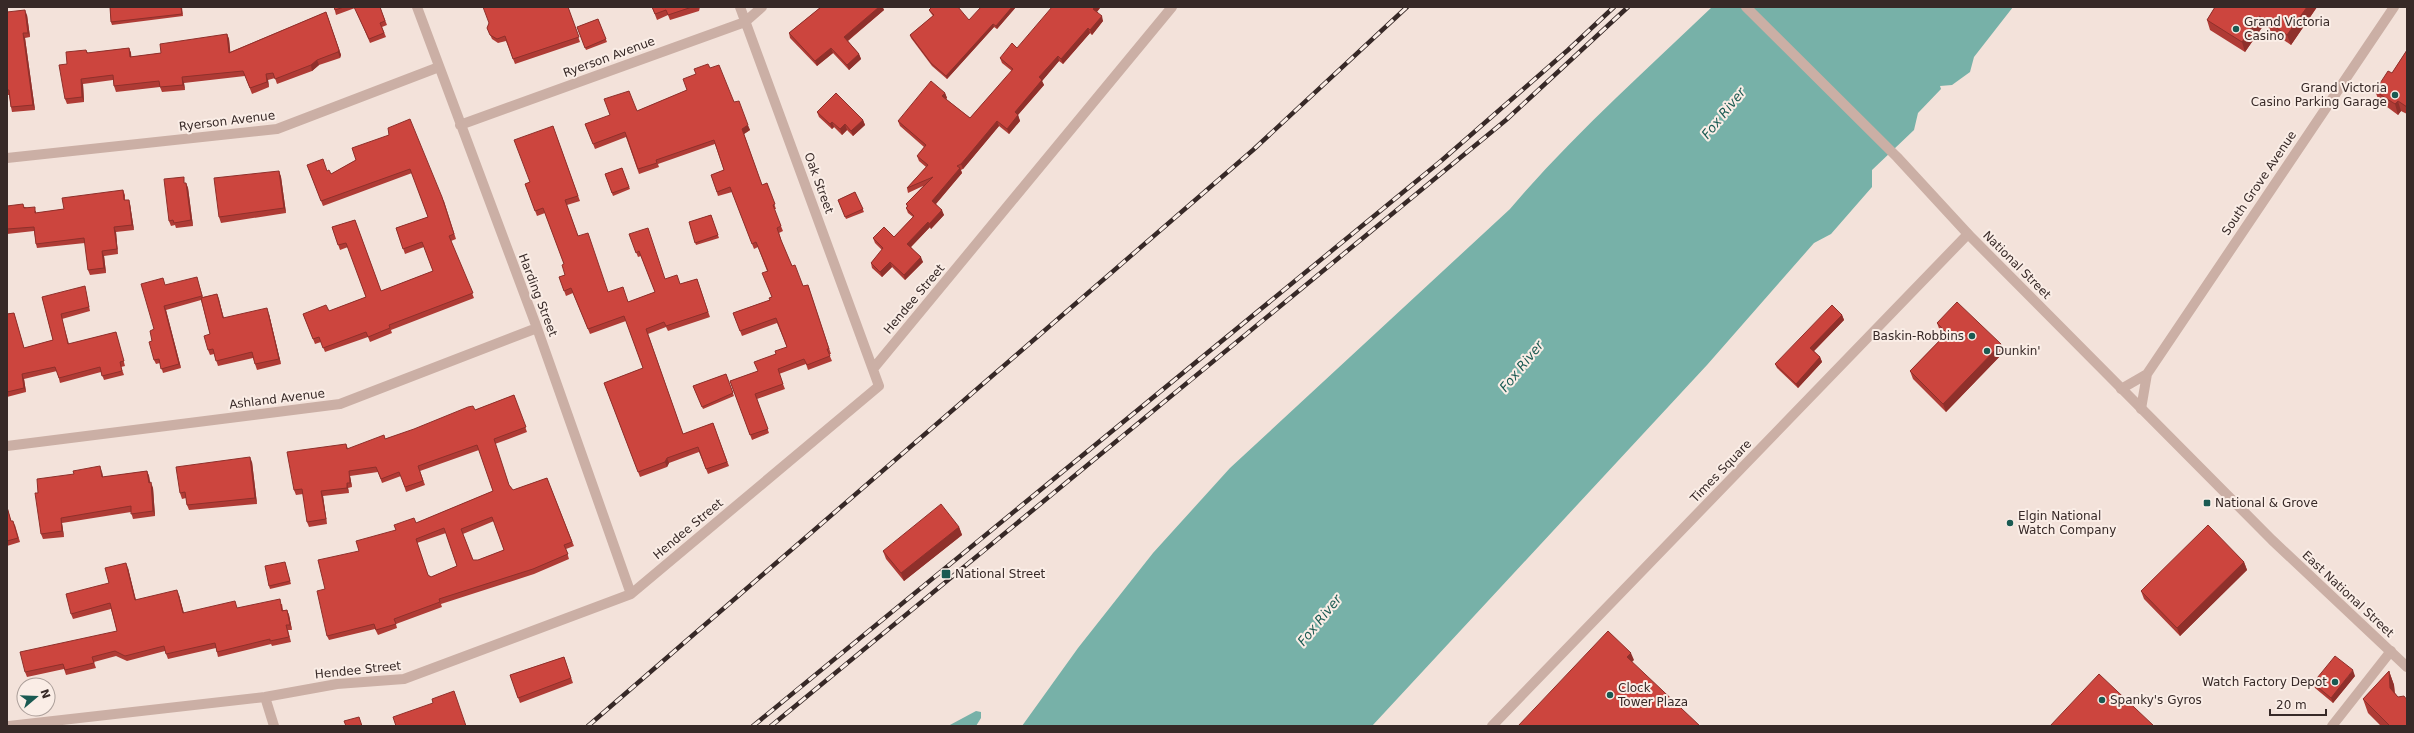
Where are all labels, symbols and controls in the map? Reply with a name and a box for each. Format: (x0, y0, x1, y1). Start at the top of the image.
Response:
place label: Grand Victoria Casino (2244, 15, 2330, 43)
marker: Grand Victoria Casino (2231, 24, 2241, 34)
street label: Ryerson Avenue (561, 34, 657, 80)
place label: Grand Victoria Casino Parking Garage (2251, 81, 2387, 109)
water label: Fox River (1698, 84, 1749, 142)
marker: Grand Victoria Casino Parking Garage (2390, 90, 2400, 100)
street label: Ryerson Avenue (178, 108, 276, 134)
street label: South Grove Avenue (2219, 128, 2299, 238)
street label: Oak Street (801, 151, 837, 216)
street label: National Street (1980, 228, 2054, 302)
street label: Harding Street (516, 252, 560, 339)
street label: Hendee Street (881, 261, 947, 337)
place label: Baskin-Robbins (1872, 329, 1964, 343)
marker: Baskin-Robbins (1967, 331, 1977, 341)
water label: Fox River (1496, 337, 1547, 395)
place label: Dunkin' (1995, 344, 2041, 358)
marker: Dunkin' (1982, 346, 1992, 356)
street label: Ashland Avenue (228, 386, 326, 412)
street label: Times Square (1687, 437, 1754, 506)
street label: Hendee Street (650, 496, 726, 562)
place label: National & Grove (2215, 496, 2318, 510)
marker: National & Grove (2202, 498, 2212, 508)
place label: Elgin National Watch Company (2018, 509, 2116, 537)
marker: Elgin National Watch Company (2005, 518, 2015, 528)
street label: East National Street (2299, 548, 2397, 640)
place label: National Street (955, 567, 1046, 581)
marker: National Street (940, 568, 952, 580)
water label: Fox River (1294, 591, 1345, 649)
street label: Hendee Street (314, 658, 402, 681)
place label: Watch Factory Depot (2202, 675, 2327, 689)
north arrow (16, 677, 56, 717)
marker: Watch Factory Depot (2330, 677, 2340, 687)
place label: Clock Tower Plaza (1617, 681, 1688, 709)
text: N (37, 687, 53, 700)
marker: Clock Tower Plaza (1605, 690, 1615, 700)
scale bar (2270, 691, 2326, 717)
place label: Spanky's Gyros (2110, 693, 2202, 707)
marker: Spanky's Gyros (2097, 695, 2107, 705)
text: 20 m (2276, 698, 2307, 712)

